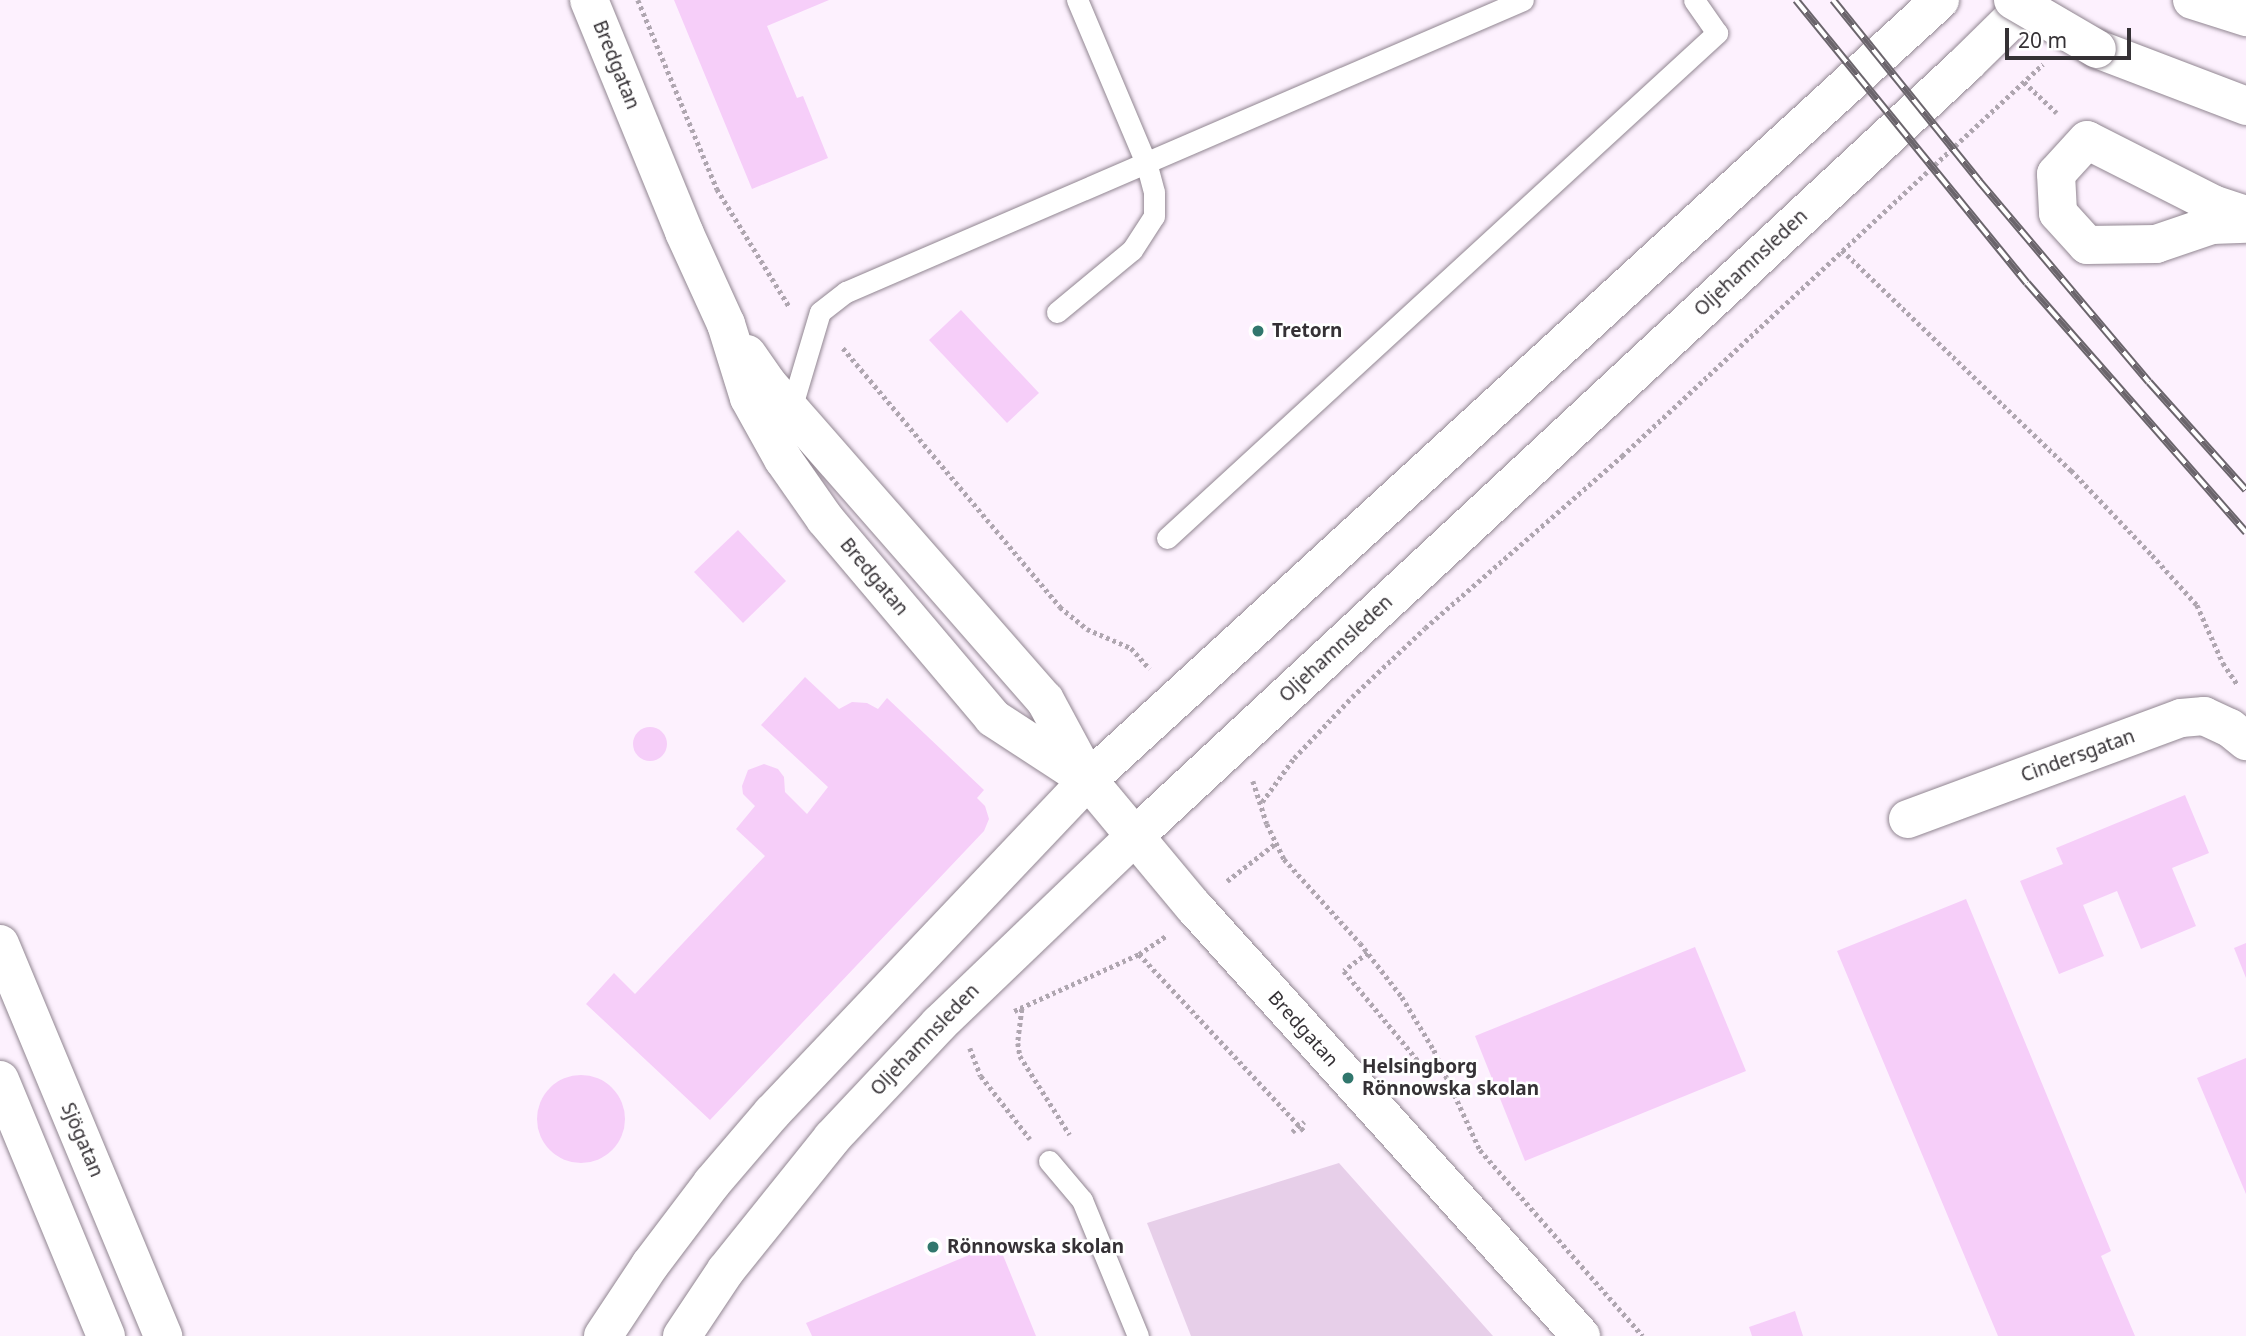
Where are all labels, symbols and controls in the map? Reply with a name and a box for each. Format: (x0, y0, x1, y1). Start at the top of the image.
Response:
scale bar (2008, 14, 2134, 58)
street label: Bredgatan (588, 17, 644, 113)
text: 20 m (2018, 26, 2067, 54)
street label: Oljehamnsleden (1690, 205, 1812, 321)
place label: Tretorn (1272, 320, 1342, 342)
marker: Tretorn (1250, 323, 1266, 339)
street label: Bredgatan (835, 534, 913, 620)
street label: Oljehamnsleden (1275, 591, 1397, 707)
street label: Cindersgatan (2018, 725, 2138, 787)
street label: Oljehamnsleden (866, 980, 984, 1100)
street label: Bredgatan (1263, 987, 1343, 1071)
place label: Helsingborg Rönnowska skolan (1362, 1056, 1539, 1100)
marker: Helsingborg Rönnowska skolan (1340, 1070, 1356, 1086)
street label: Sjögatan (56, 1099, 108, 1181)
place label: Rönnowska skolan (947, 1236, 1124, 1258)
marker: Rönnowska skolan (925, 1239, 941, 1255)

